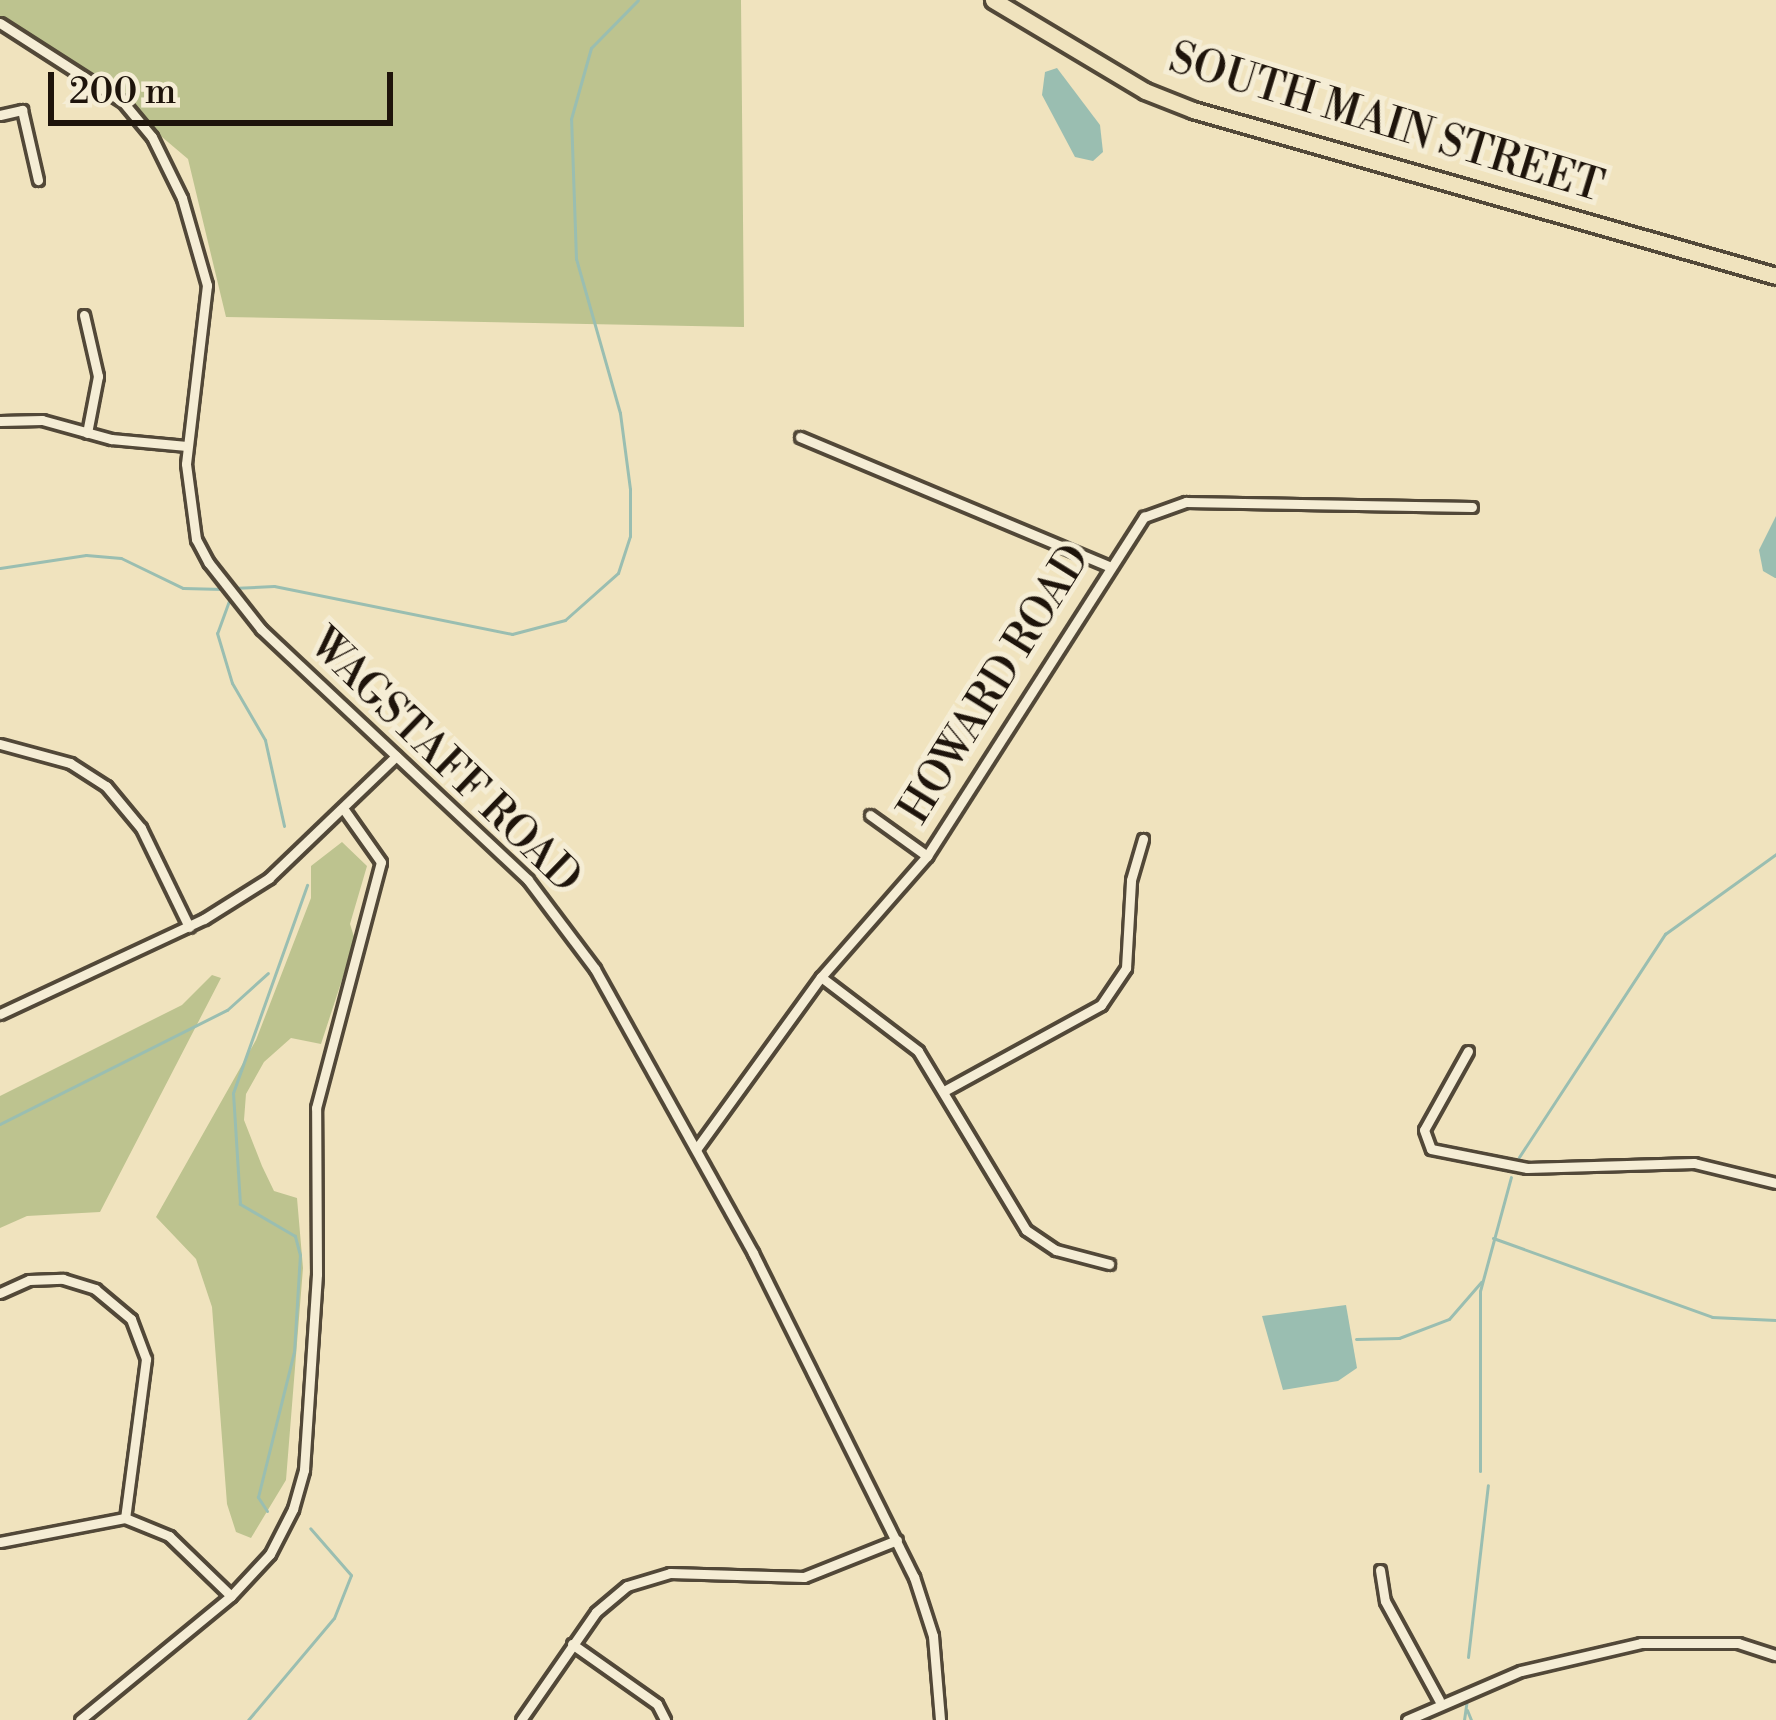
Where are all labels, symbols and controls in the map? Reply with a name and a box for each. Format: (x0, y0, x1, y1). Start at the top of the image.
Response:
street label: SOUTH MAIN STREET (1163, 34, 1609, 214)
scale bar (54, 48, 399, 122)
text: 200 m (69, 70, 176, 115)
street label: HOWARD ROAD (890, 537, 1102, 833)
street label: WAGSTAFF ROAD (298, 620, 590, 904)

